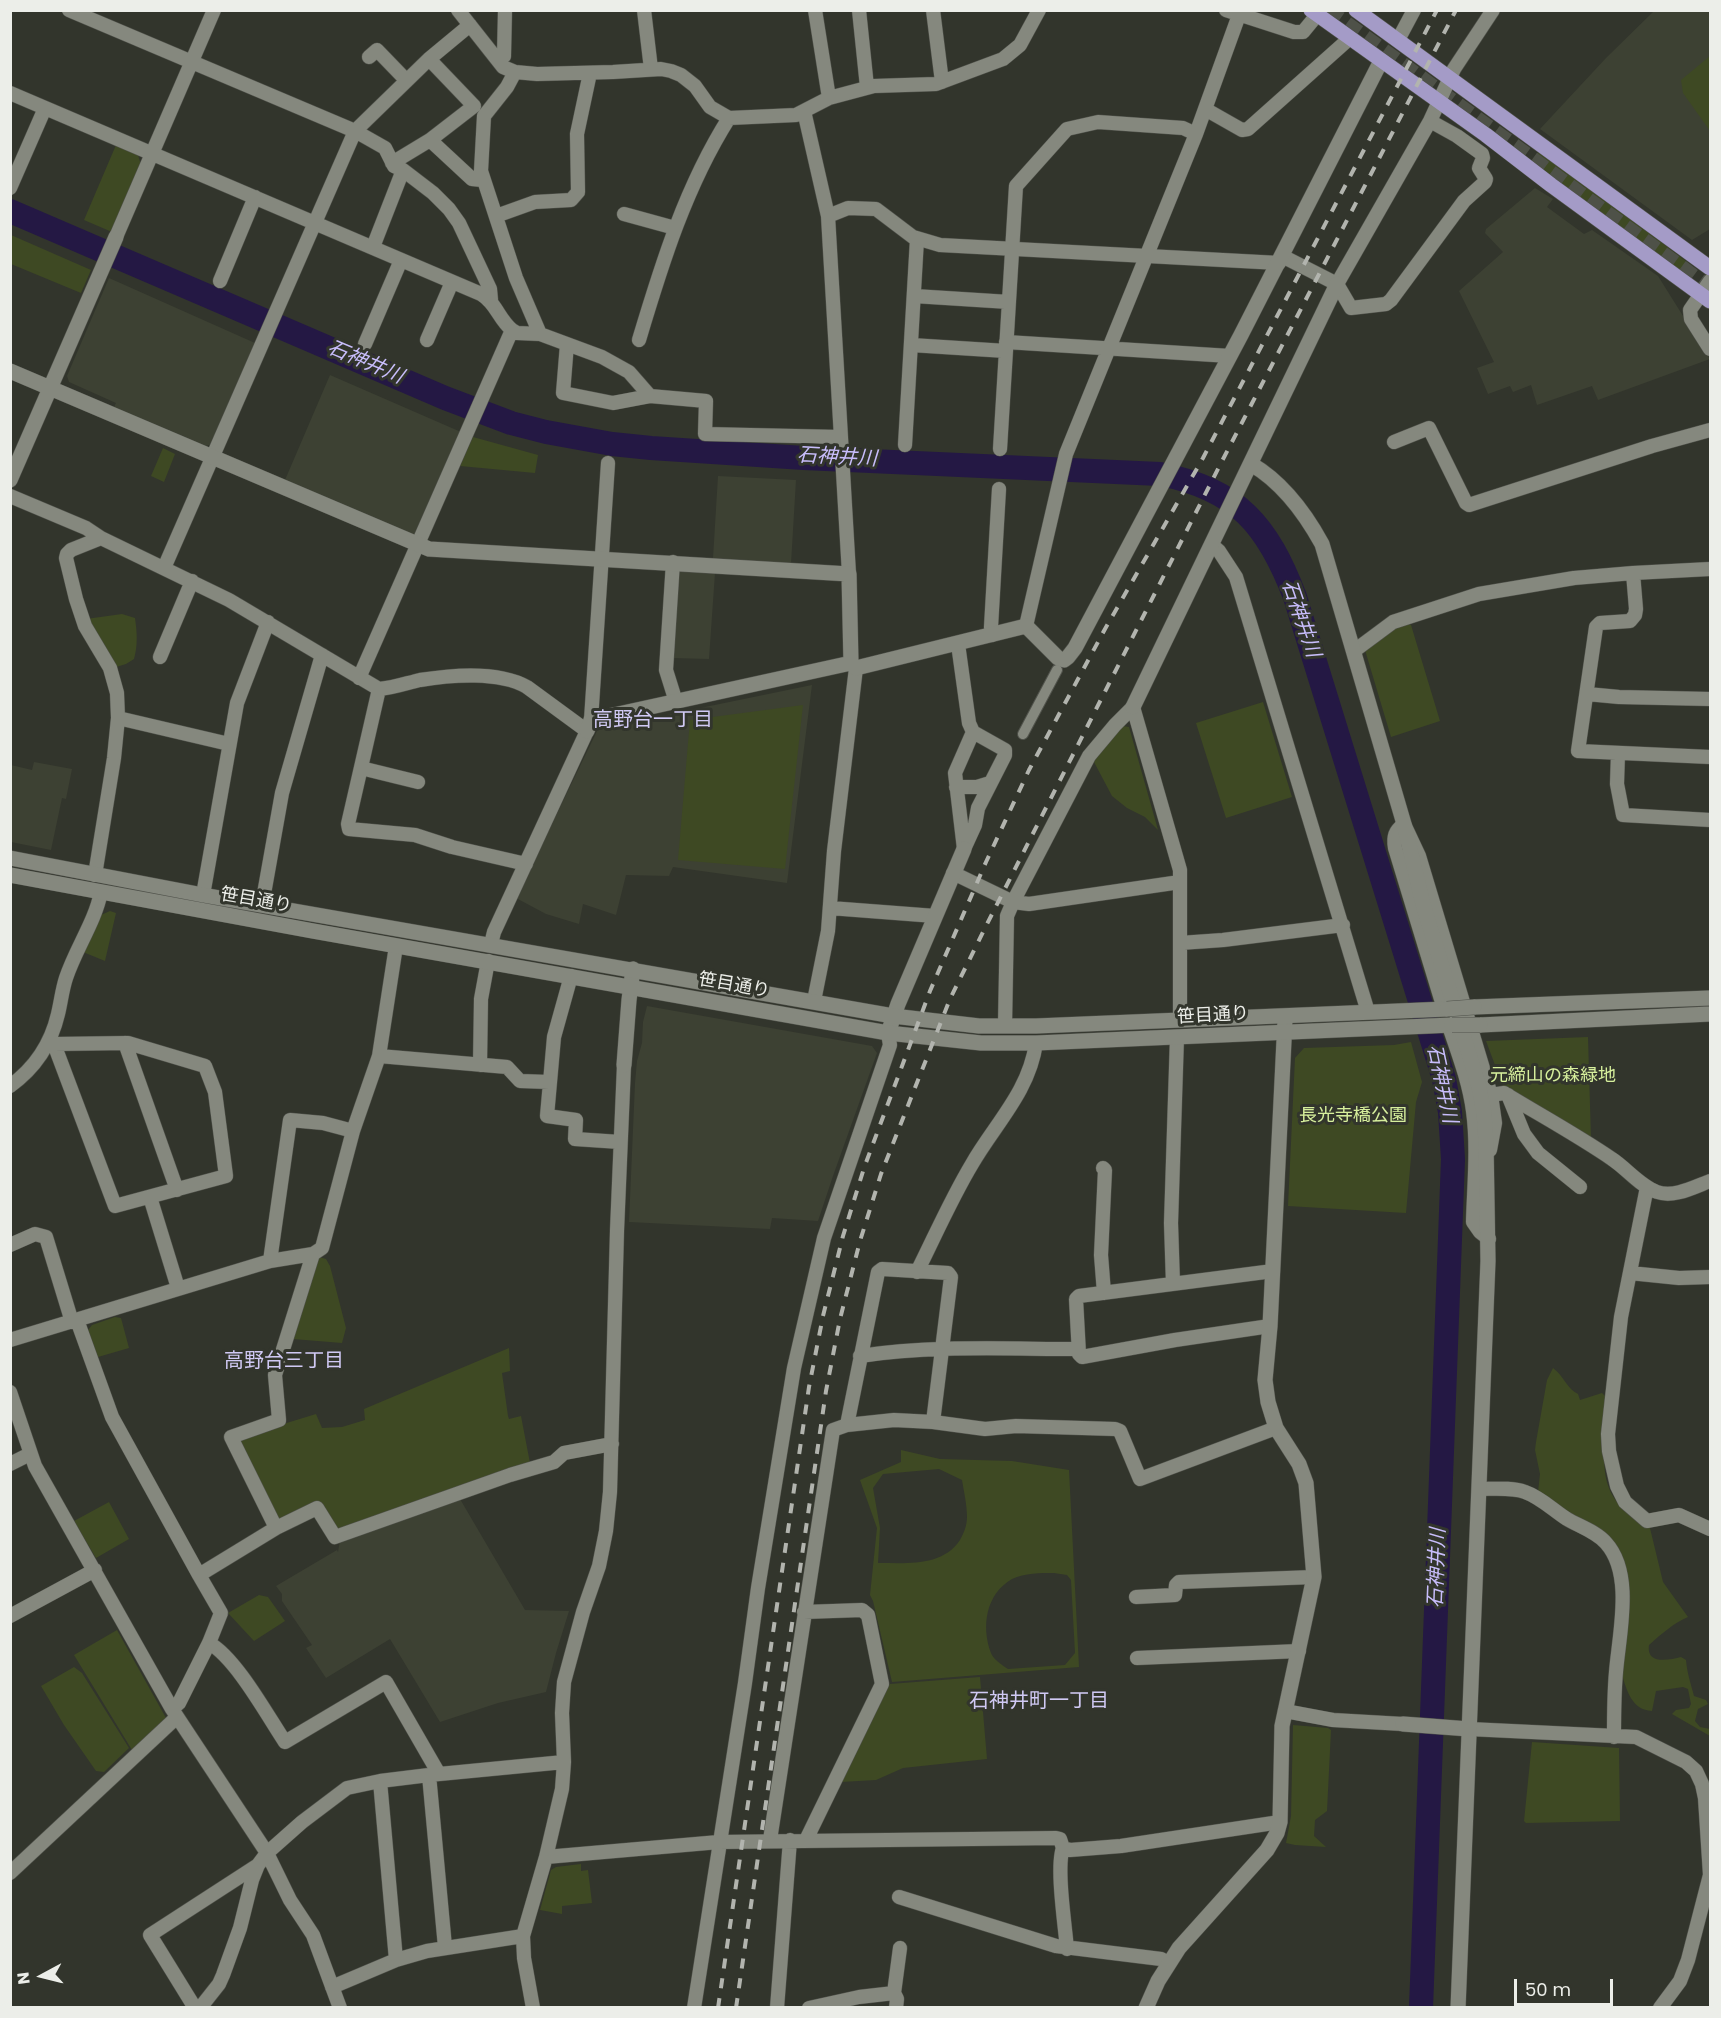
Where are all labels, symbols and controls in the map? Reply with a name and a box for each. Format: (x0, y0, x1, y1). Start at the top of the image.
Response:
water label: 石神井川 (323, 336, 407, 390)
water label: 石神井川 (796, 444, 878, 472)
water label: 石神井川 (1276, 577, 1324, 661)
district label: 高野台一丁目 (593, 709, 713, 733)
street label: 笹目通り (219, 884, 293, 918)
street label: 笹目通り (697, 969, 771, 1003)
street label: 笹目通り (1176, 1003, 1250, 1029)
water label: 石神井川 (1421, 1042, 1461, 1126)
park label: 元締山の森緑地 (1490, 1065, 1616, 1087)
park label: 長光寺橋公園 (1299, 1105, 1407, 1127)
district label: 高野台三丁目 (224, 1350, 344, 1374)
water label: 石神井川 (1425, 1528, 1451, 1608)
district label: 石神井町一丁目 (969, 1690, 1109, 1714)
north arrow (12, 1946, 72, 2006)
scale bar (1517, 1967, 1616, 2005)
text: N (11, 1971, 36, 1986)
text: 50 m (1525, 1977, 1571, 2002)

